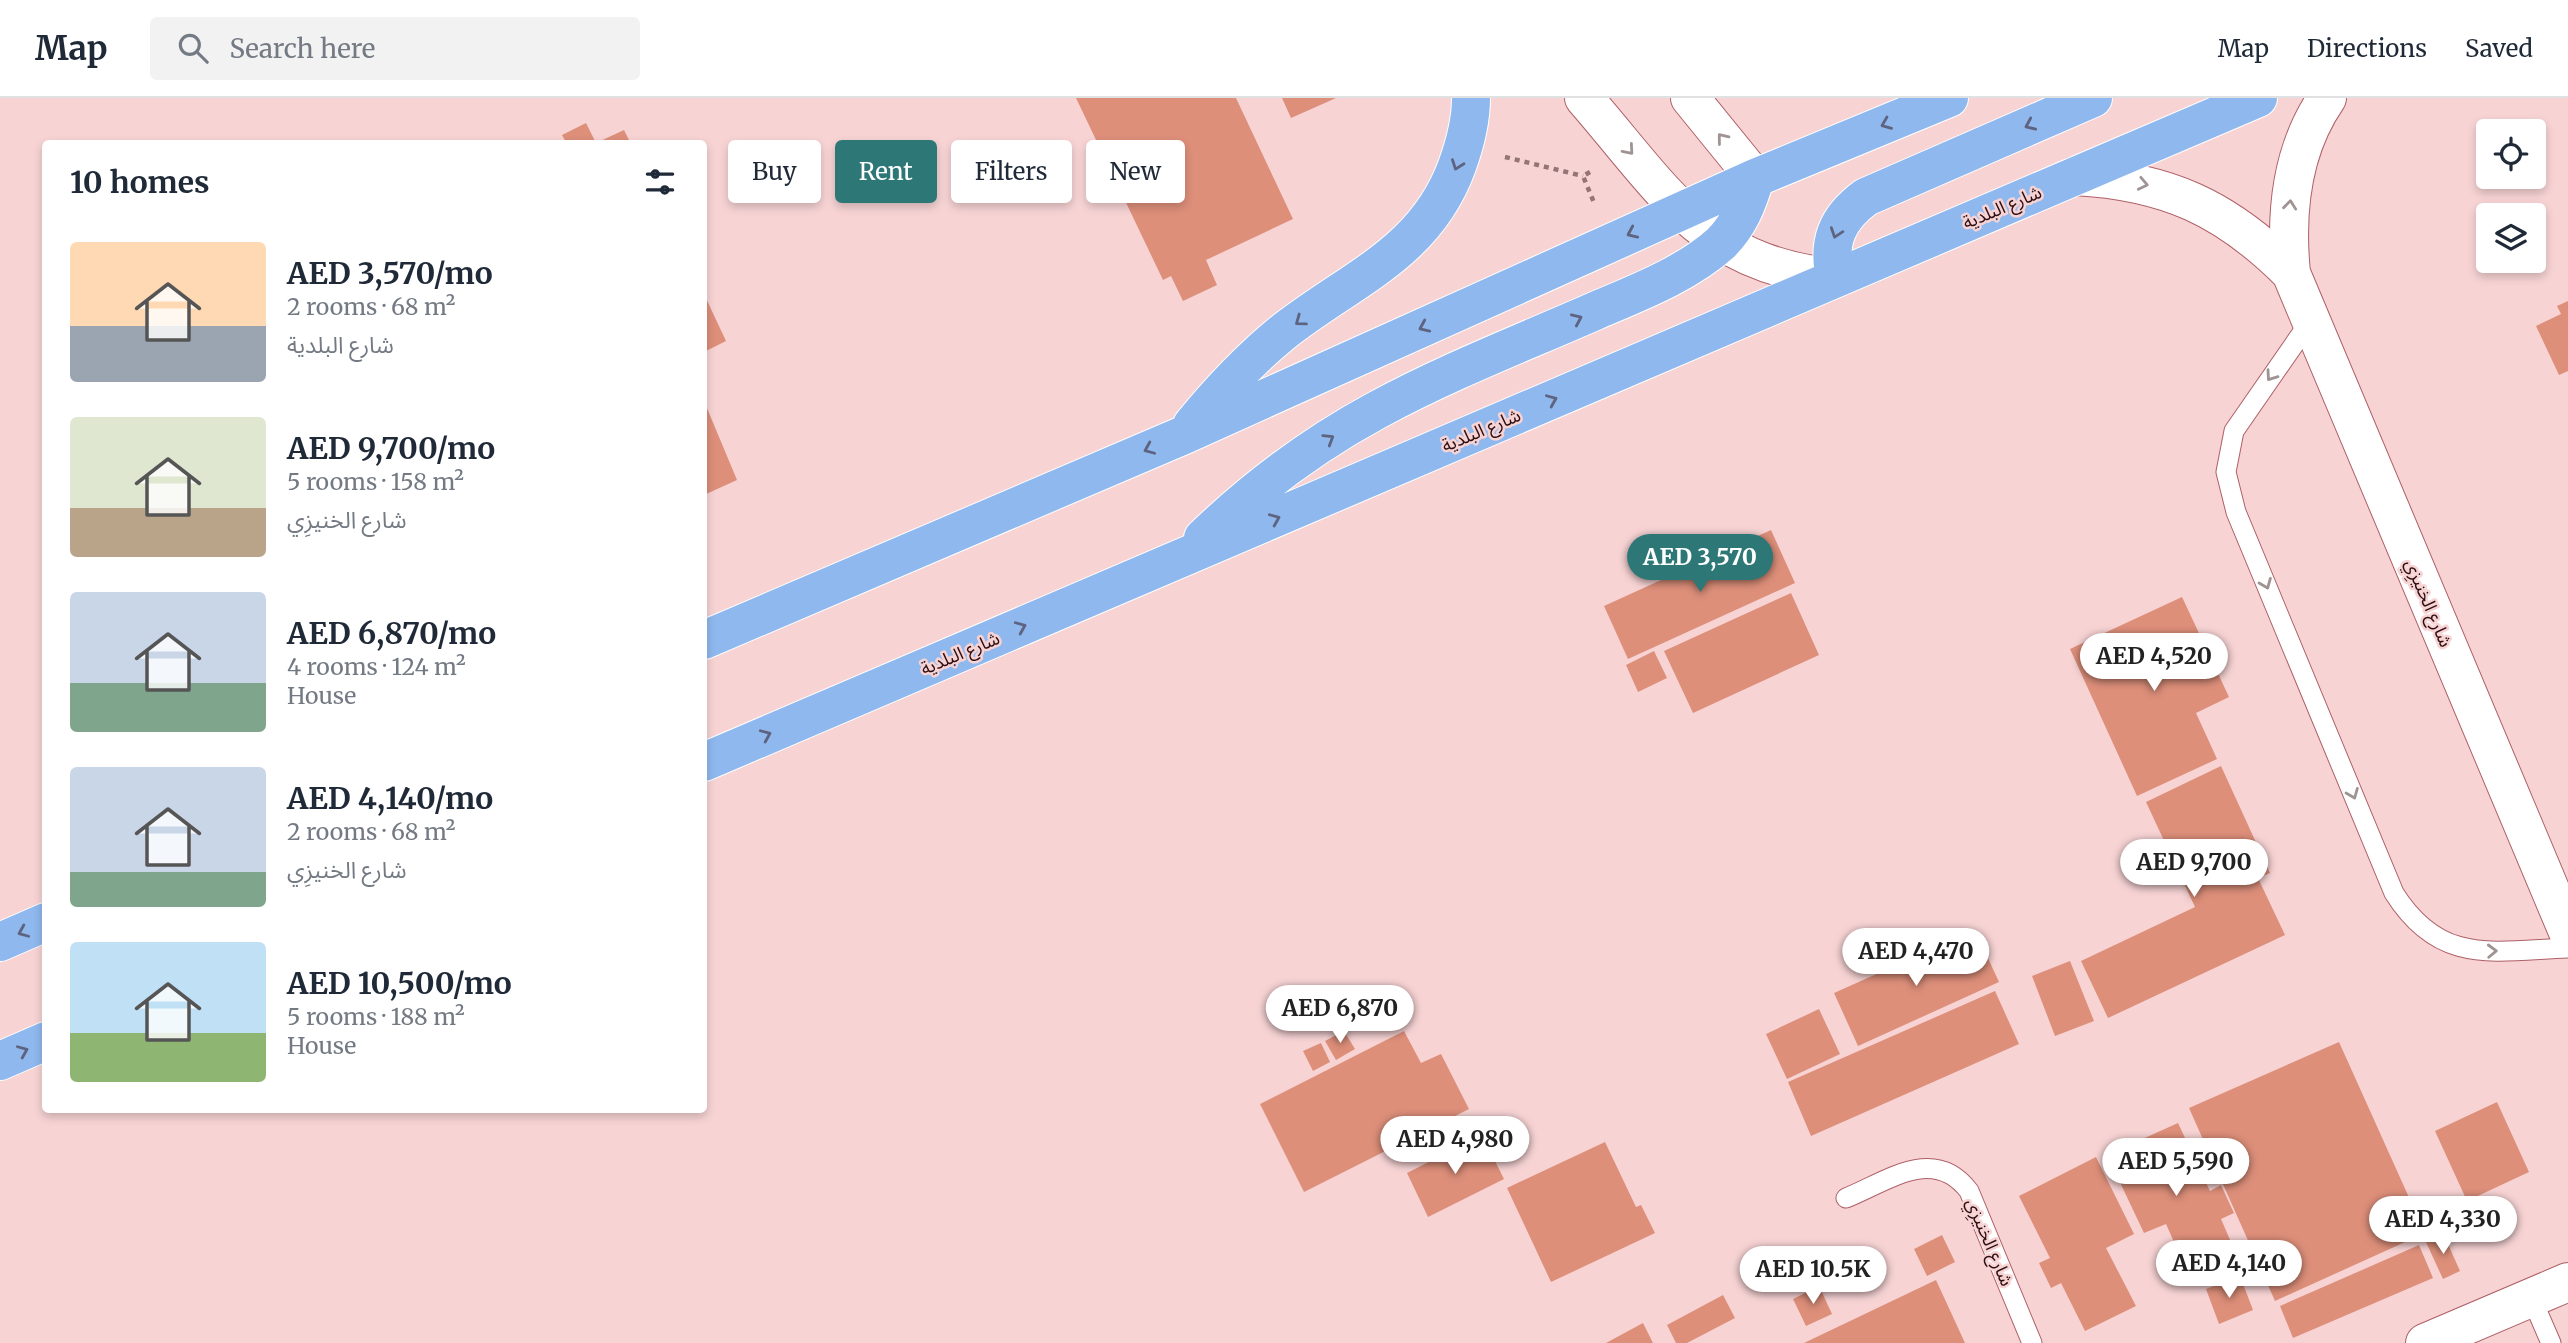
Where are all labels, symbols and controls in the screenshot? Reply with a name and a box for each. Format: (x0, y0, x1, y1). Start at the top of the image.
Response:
search box (150, 17, 640, 80)
text: Map (35, 28, 108, 69)
icon: search (174, 29, 212, 67)
text: Search here (230, 32, 375, 65)
text: Map (2218, 33, 2269, 64)
text: Directions (2307, 33, 2427, 64)
text: Saved (2465, 33, 2533, 64)
one-way arrow (1880, 116, 1893, 130)
one-way arrow (2025, 117, 2037, 131)
map controls (2476, 119, 2546, 273)
button: locate (2476, 119, 2546, 189)
one-way arrow (1718, 133, 1731, 146)
chip: Buy (728, 140, 821, 203)
chip: Rent (835, 140, 937, 203)
chip: Filters (951, 140, 1072, 203)
chip: New (1086, 140, 1185, 203)
one-way arrow (1621, 141, 1633, 154)
one-way arrow (1452, 158, 1466, 170)
text: 10 homes (70, 163, 210, 201)
icon: filters (641, 163, 679, 201)
one-way arrow (2137, 175, 2149, 190)
street label: شارع البلدية (1959, 180, 2046, 237)
one-way arrow (2282, 199, 2297, 210)
button: layers (2476, 203, 2546, 273)
one-way arrow (1627, 225, 1639, 239)
one-way arrow (1830, 227, 1844, 239)
text: AED 3,570/mo (287, 254, 493, 292)
icon: home (126, 270, 210, 354)
text: 2 rooms · 68 m² (287, 292, 455, 321)
one-way arrow (1295, 312, 1307, 325)
one-way arrow (1570, 313, 1582, 327)
one-way arrow (1419, 319, 1431, 333)
text: شارع البلدية (287, 330, 394, 359)
one-way arrow (2267, 368, 2279, 381)
one-way arrow (1545, 394, 1557, 408)
street label: شارع البلدية (1438, 403, 1525, 460)
text: AED 9,700/mo (287, 429, 495, 467)
one-way arrow (1321, 435, 1334, 448)
one-way arrow (1144, 441, 1157, 455)
icon: home (126, 445, 210, 529)
text: 5 rooms · 158 m² (287, 467, 464, 496)
text: شارع الخنيزِي (287, 505, 406, 534)
one-way arrow (1268, 513, 1280, 527)
pin: AED 3,570 (1620, 534, 1780, 594)
text: AED 3,570 (1643, 542, 1757, 571)
street label: شارع الخنيزِي (2397, 555, 2458, 652)
one-way arrow (2258, 576, 2272, 589)
text: AED 6,870/mo (287, 614, 496, 652)
icon: home (126, 620, 210, 704)
one-way arrow (1014, 621, 1026, 635)
street label: شارع البلدية (917, 626, 1004, 683)
pin: AED 4,520 (2074, 634, 2234, 693)
text: AED 4,520 (2096, 641, 2212, 670)
text: 4 rooms · 124 m² (287, 652, 466, 681)
text: House (287, 681, 356, 710)
one-way arrow (760, 730, 772, 744)
text: AED 4,140/mo (287, 779, 493, 817)
one-way arrow (2345, 787, 2359, 799)
icon: home (126, 795, 210, 879)
text: 2 rooms · 68 m² (287, 817, 455, 846)
pin: AED 9,700 (2114, 840, 2274, 899)
text: AED 9,700 (2136, 847, 2252, 876)
text: شارع الخنيزِي (287, 855, 406, 884)
one-way arrow (17, 924, 30, 938)
pin: AED 4,470 (1836, 928, 1996, 988)
text: AED 4,470 (1858, 936, 1974, 965)
one-way arrow (2487, 943, 2498, 958)
text: AED 10,500/mo (287, 964, 512, 1002)
icon: home (126, 970, 210, 1054)
pin: AED 6,870 (1260, 986, 1420, 1045)
text: AED 6,870 (1282, 993, 1398, 1022)
text: 5 rooms · 188 m² (287, 1002, 465, 1031)
text: House (287, 1031, 356, 1060)
one-way arrow (15, 1045, 28, 1059)
pin: AED 4,980 (1375, 1116, 1535, 1176)
text: AED 4,980 (1396, 1124, 1514, 1153)
pin: AED 5,590 (2096, 1138, 2256, 1198)
text: AED 5,590 (2118, 1146, 2234, 1175)
street label: شارع الخنيزِي (1958, 1194, 2019, 1291)
pin: AED 4,330 (2363, 1196, 2523, 1256)
text: AED 4,330 (2385, 1204, 2501, 1233)
pin: AED 4,140 (2149, 1240, 2309, 1300)
pin: AED 10.5K (1733, 1246, 1893, 1306)
text: AED 4,140 (2172, 1248, 2286, 1277)
text: AED 10.5K (1756, 1254, 1870, 1283)

